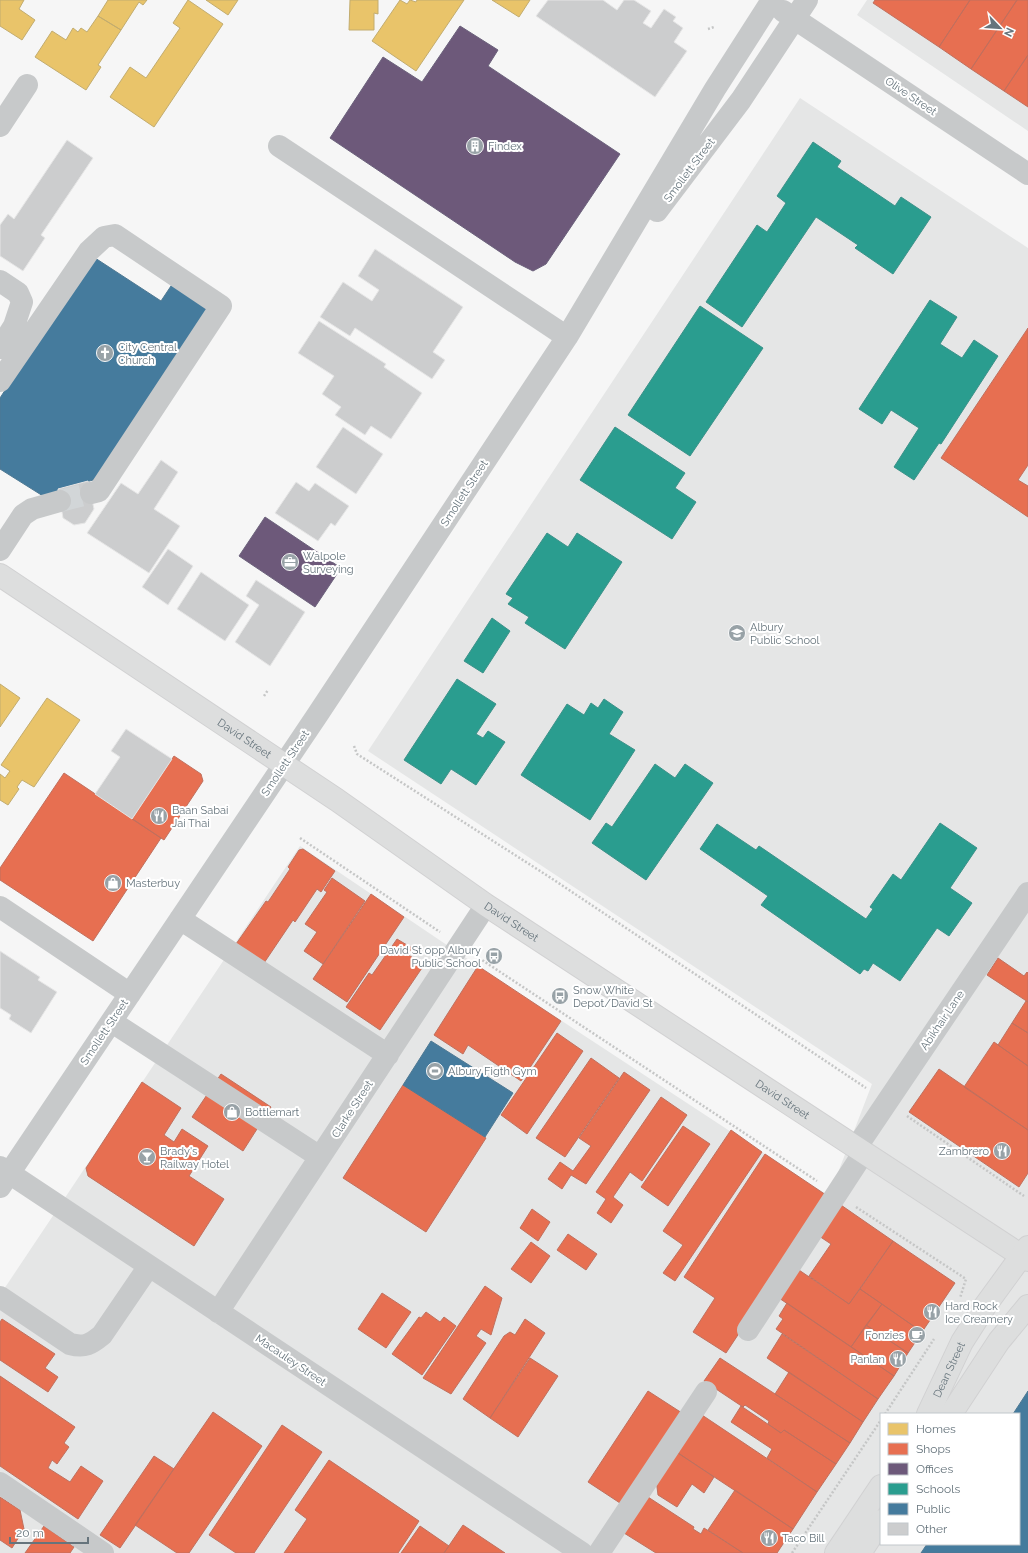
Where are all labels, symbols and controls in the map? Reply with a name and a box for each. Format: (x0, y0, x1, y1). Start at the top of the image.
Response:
north arrow (980, 8, 1020, 48)
text: N (1001, 25, 1016, 39)
street label: Olive Street (883, 75, 939, 118)
building icon: Findex (465, 136, 485, 156)
street label: Smollett Street (661, 136, 718, 205)
place label: Findex (488, 140, 522, 153)
place label: City Central Church (118, 341, 177, 367)
church icon: City Central Church (95, 343, 115, 363)
street label: Smollett Street (438, 457, 491, 529)
place label: Walpole Surveying (303, 550, 354, 576)
office icon: Walpole Surveying (280, 552, 300, 572)
place label: Albury Public School (750, 621, 820, 647)
school or university icon: Albury Public School (727, 623, 747, 643)
street label: David Street (215, 716, 274, 761)
street label: Smollett Street (259, 728, 312, 799)
place label: Baan Sabai Jai Thai (172, 804, 228, 830)
restaurant icon: Baan Sabai Jai Thai (149, 806, 169, 826)
shop icon: Masterbuy (103, 873, 123, 893)
place label: Masterbuy (126, 877, 180, 890)
street label: David Street (482, 900, 541, 945)
place label: David St opp Albury Public School (380, 944, 481, 970)
bus stop icon: David St opp Albury Public School (484, 946, 504, 966)
place label: Snow White Depot/David St (573, 984, 653, 1010)
bus stop icon: Snow White Depot/David St (550, 986, 570, 1006)
street label: Abikhair Lane (918, 988, 967, 1052)
street label: Smollett Street (78, 997, 131, 1068)
sports icon: Albury Figth Gym (425, 1061, 445, 1081)
place label: Albury Figth Gym (448, 1065, 537, 1078)
street label: David Street (753, 1077, 812, 1122)
street label: Clarke Street (329, 1078, 376, 1140)
shop icon: Bottlemart (222, 1102, 242, 1122)
place label: Bottlemart (245, 1106, 300, 1119)
restaurant icon: Zambrero (992, 1141, 1012, 1161)
place label: Brady's Railway Hotel (160, 1145, 229, 1171)
place label: Zambrero (939, 1145, 989, 1158)
bar icon: Brady's Railway Hotel (137, 1147, 157, 1167)
place label: Hard Rock Ice Creamery (945, 1300, 1013, 1326)
restaurant icon: Hard Rock Ice Creamery (922, 1302, 942, 1322)
cafe icon: Fonzies (907, 1325, 927, 1345)
place label: Fonzies (865, 1329, 904, 1342)
street label: Macauley Street (253, 1332, 329, 1389)
street label: Dean Street (931, 1340, 968, 1400)
restaurant icon: Panlan (888, 1349, 908, 1369)
place label: Panlan (850, 1353, 885, 1366)
legend (880, 1413, 1020, 1545)
text: Homes (916, 1422, 956, 1436)
text: Shops (916, 1442, 951, 1456)
text: Offices (916, 1462, 953, 1476)
text: Schools (916, 1482, 960, 1496)
text: Public (916, 1502, 951, 1516)
scale bar (10, 1519, 88, 1545)
text: Other (916, 1522, 948, 1536)
text: 20 m (16, 1526, 44, 1540)
restaurant icon: Taco Bill (759, 1528, 779, 1548)
place label: Taco Bill (782, 1532, 825, 1545)

